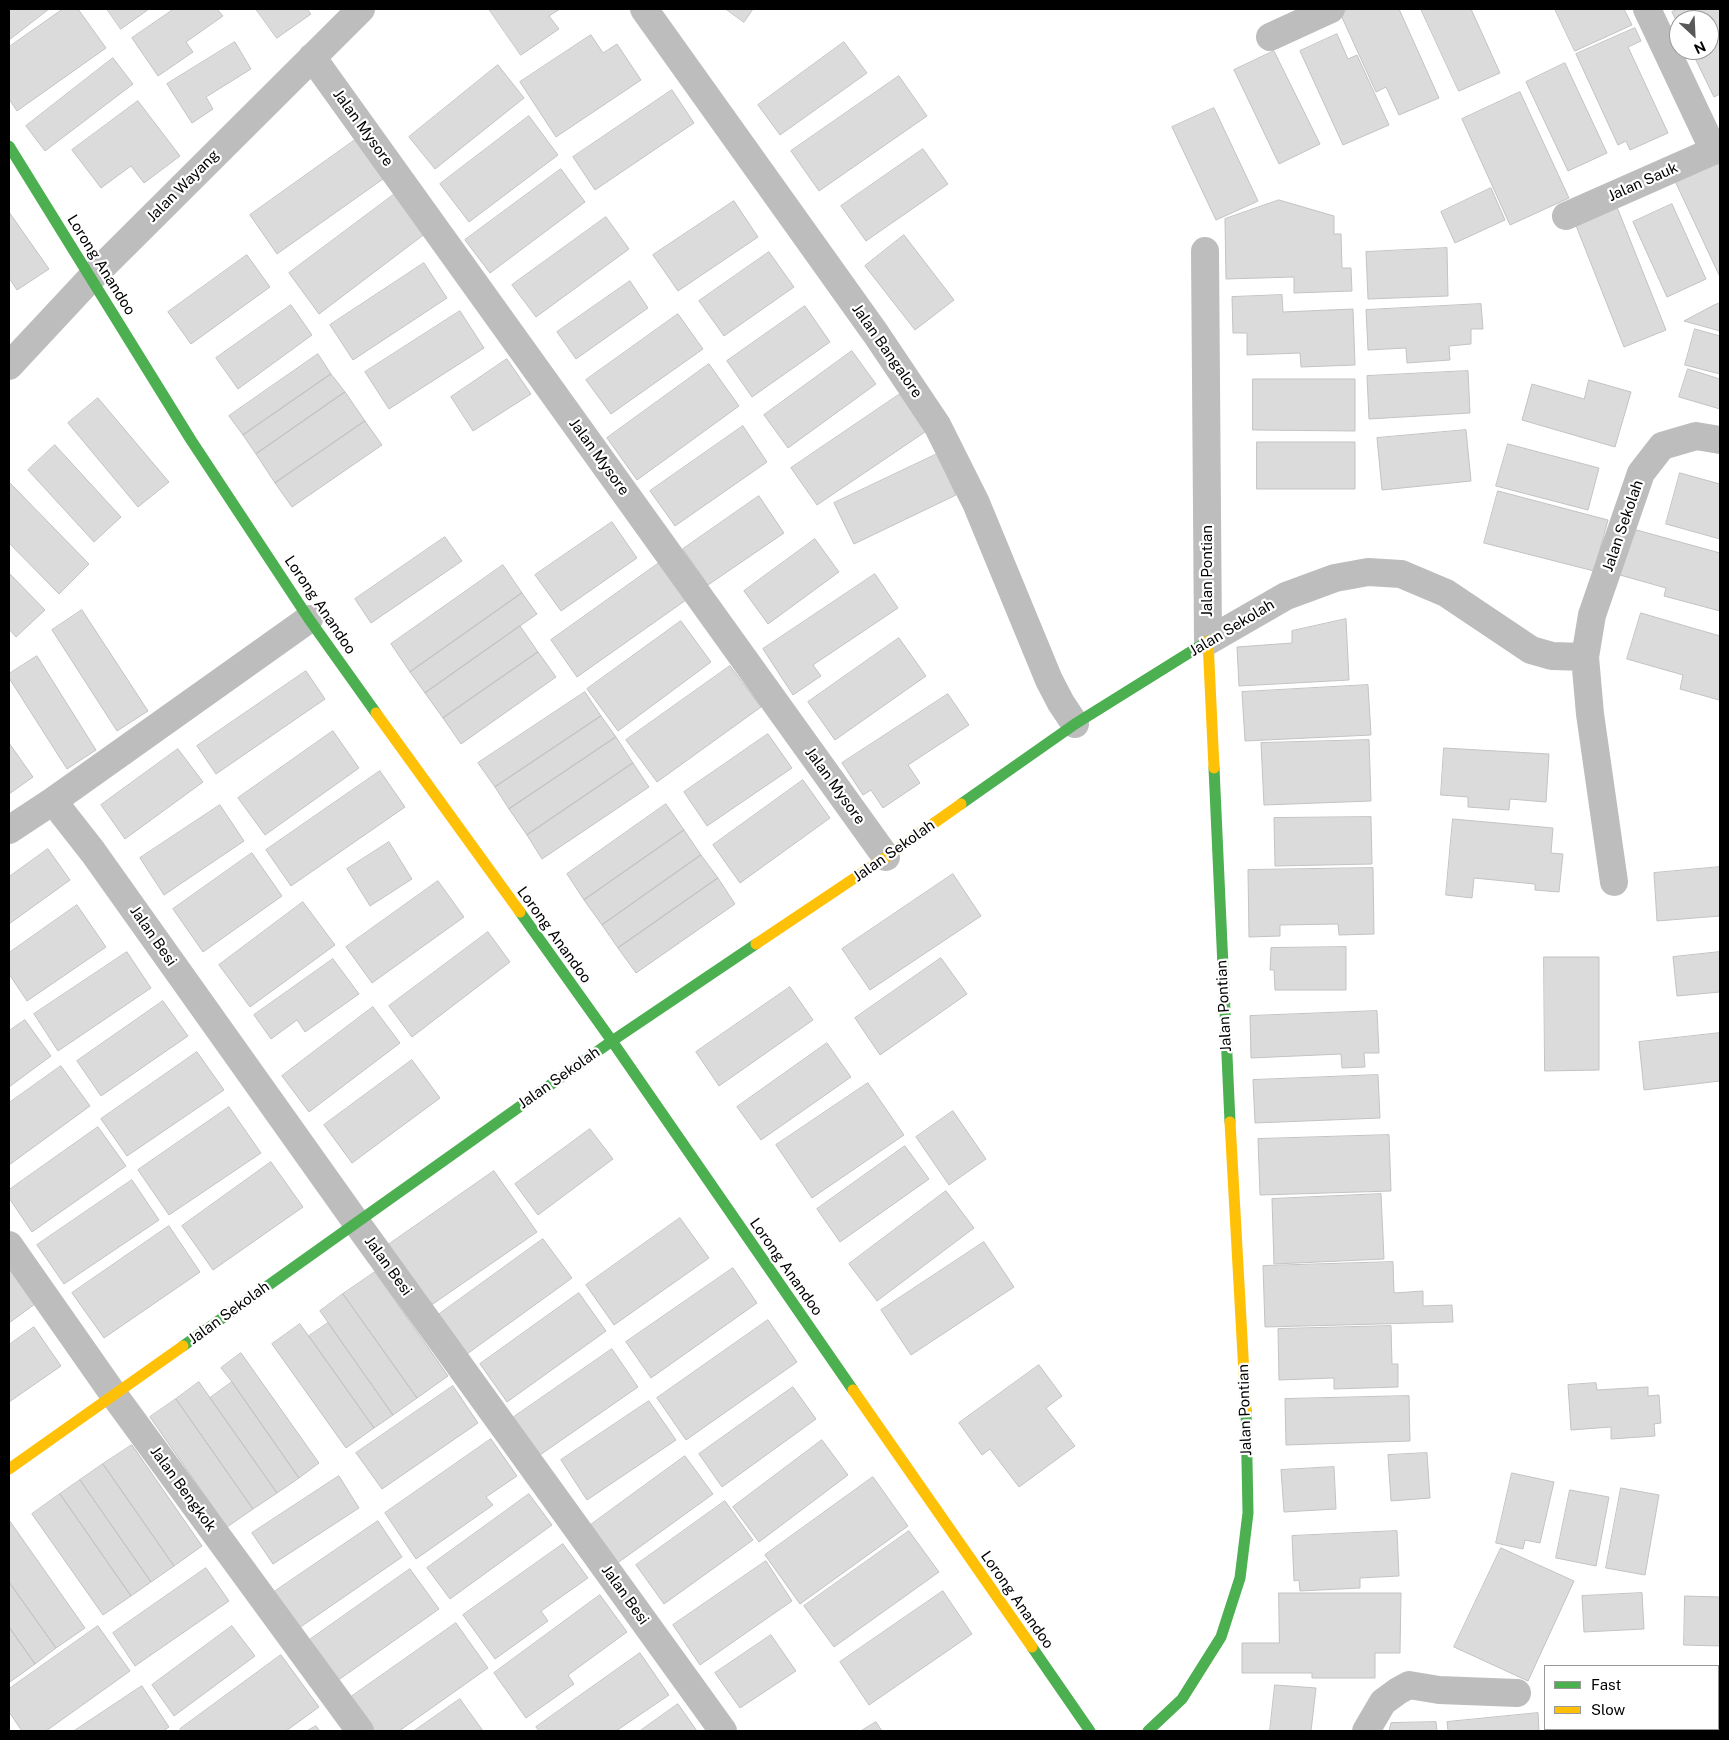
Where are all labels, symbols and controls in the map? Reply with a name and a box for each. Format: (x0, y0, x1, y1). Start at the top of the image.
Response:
north arrow (1669, 10, 1719, 60)
text: N (1692, 38, 1708, 57)
street label: Jalan Mysore (329, 86, 397, 170)
street label: Jalan Wayang (143, 146, 223, 226)
street label: Jalan Sauk (1605, 159, 1681, 205)
street label: Lorong Anandoo (63, 212, 139, 318)
street label: Jalan Bangalore (848, 301, 926, 401)
street label: Jalan Mysore (565, 415, 633, 499)
street label: Jalan Sekolah (1599, 478, 1647, 574)
street label: Jalan Pontian (1198, 525, 1216, 617)
street label: Lorong Anandoo (280, 552, 360, 658)
street label: Jalan Sekolah (1186, 596, 1278, 660)
street label: Jalan Mysore (801, 744, 869, 828)
street label: Jalan Sekolah (850, 816, 938, 886)
street label: Lorong Anandoo (513, 883, 595, 987)
street label: Jalan Besi (126, 903, 180, 969)
street label: Jalan Pontian (1213, 960, 1235, 1052)
street label: Jalan Sekolah (515, 1043, 603, 1113)
street label: Lorong Anandoo (746, 1215, 826, 1319)
street label: Jalan Besi (360, 1233, 416, 1299)
street label: Jalan Sekolah (185, 1278, 273, 1348)
street label: Jalan Pontian (1234, 1364, 1256, 1456)
street label: Jalan Bengkok (146, 1443, 220, 1535)
street label: Lorong Anandoo (977, 1548, 1057, 1652)
street label: Jalan Besi (597, 1562, 653, 1628)
legend (1544, 1665, 1719, 1730)
text: Fast (1591, 1676, 1621, 1693)
text: Slow (1591, 1701, 1625, 1718)

